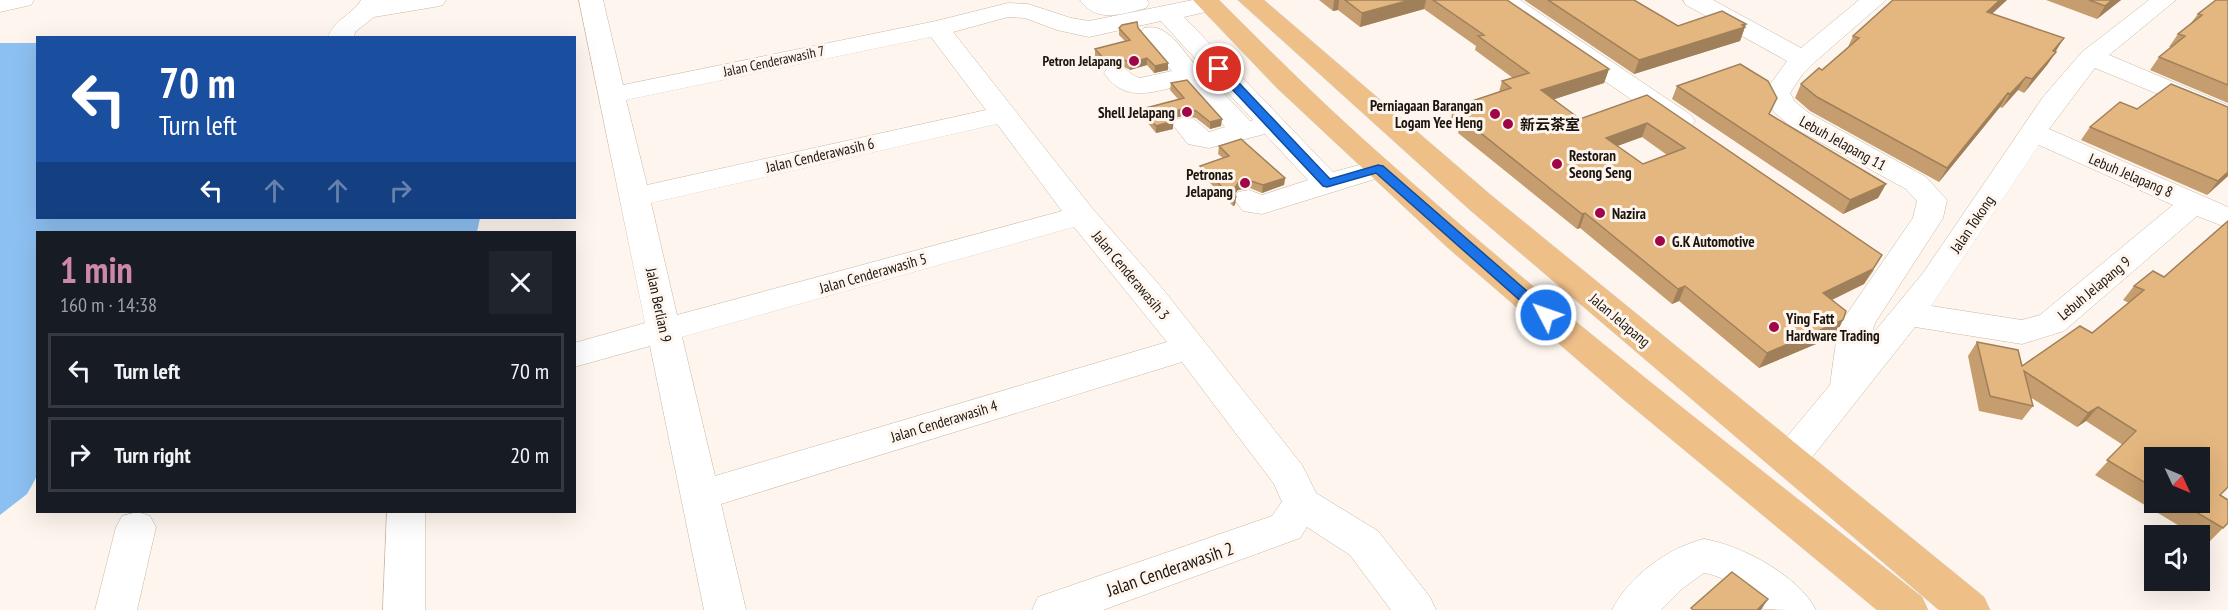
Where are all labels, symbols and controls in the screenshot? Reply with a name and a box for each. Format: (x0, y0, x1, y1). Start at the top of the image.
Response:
street label: Jalan Cenderawasih 7 (721, 41, 826, 81)
pin (1193, 43, 1244, 94)
place label: Petron Jelapang (1042, 52, 1122, 70)
icon: arrive (1202, 52, 1235, 85)
marker: Petron Jelapang (1127, 54, 1141, 68)
text: 70 m (159, 55, 236, 110)
icon: left (60, 60, 138, 138)
place label: Perniagaan Barangan Logam Yee Heng (1370, 96, 1483, 132)
place label: Shell Jelapang (1098, 103, 1175, 122)
marker: Shell Jelapang (1180, 105, 1194, 119)
marker: Perniagaan Barangan Logam Yee Heng (1488, 107, 1502, 121)
text: Turn left (159, 108, 237, 142)
street label: Lebuh Jelapang 11 (1796, 111, 1890, 175)
place label: 新云茶室 (1520, 115, 1580, 134)
marker: 新云茶室 (1501, 117, 1515, 131)
street label: Jalan Cenderawasih 6 (763, 133, 876, 177)
place label: Restoran Seong Seng (1569, 146, 1632, 182)
street label: Lebuh Jelapang 8 (2086, 149, 2176, 201)
marker: Restoran Seong Seng (1550, 157, 1564, 171)
place label: Petronas Jelapang (1185, 165, 1233, 201)
icon: left (195, 174, 228, 207)
icon: ahead (258, 174, 291, 207)
icon: ahead (321, 174, 354, 207)
icon: right (384, 174, 417, 207)
marker: Petronas Jelapang (1238, 176, 1252, 190)
street label: Jalan Tokong (1945, 192, 1998, 257)
place label: Nazira (1612, 204, 1646, 223)
marker: Nazira (1593, 206, 1607, 220)
street label: Jalan Cenderawasih 3 (1088, 226, 1174, 323)
place label: G.K Automotive (1672, 232, 1755, 251)
marker: G.K Automotive (1653, 234, 1667, 248)
text: 1 min (60, 246, 133, 293)
street label: Jalan Cenderawasih 5 (816, 249, 929, 298)
button: close (489, 251, 552, 314)
street label: Lebuh Jelapang 9 (2054, 252, 2134, 324)
street label: Jalan Berlian 9 (642, 265, 676, 344)
position arrow (1514, 283, 1578, 347)
street label: Jalan Jelapang (1585, 288, 1654, 351)
text: 160 m · 14:38 (60, 292, 157, 318)
place label: Ying Fatt Hardware Trading (1785, 309, 1880, 345)
marker: Ying Fatt Hardware Trading (1767, 320, 1781, 334)
icon: left (63, 354, 96, 387)
text: Turn left (114, 357, 180, 385)
text: 70 m (510, 357, 549, 385)
street label: Jalan Cenderawasih 4 (887, 396, 1000, 447)
icon: right (63, 438, 96, 471)
text: Turn right (114, 441, 191, 469)
text: 20 m (510, 441, 549, 469)
north arrow (2144, 447, 2210, 513)
map controls (2144, 447, 2210, 591)
button: sound (2144, 525, 2210, 591)
street label: Jalan Cenderawasih 2 (1103, 537, 1236, 602)

